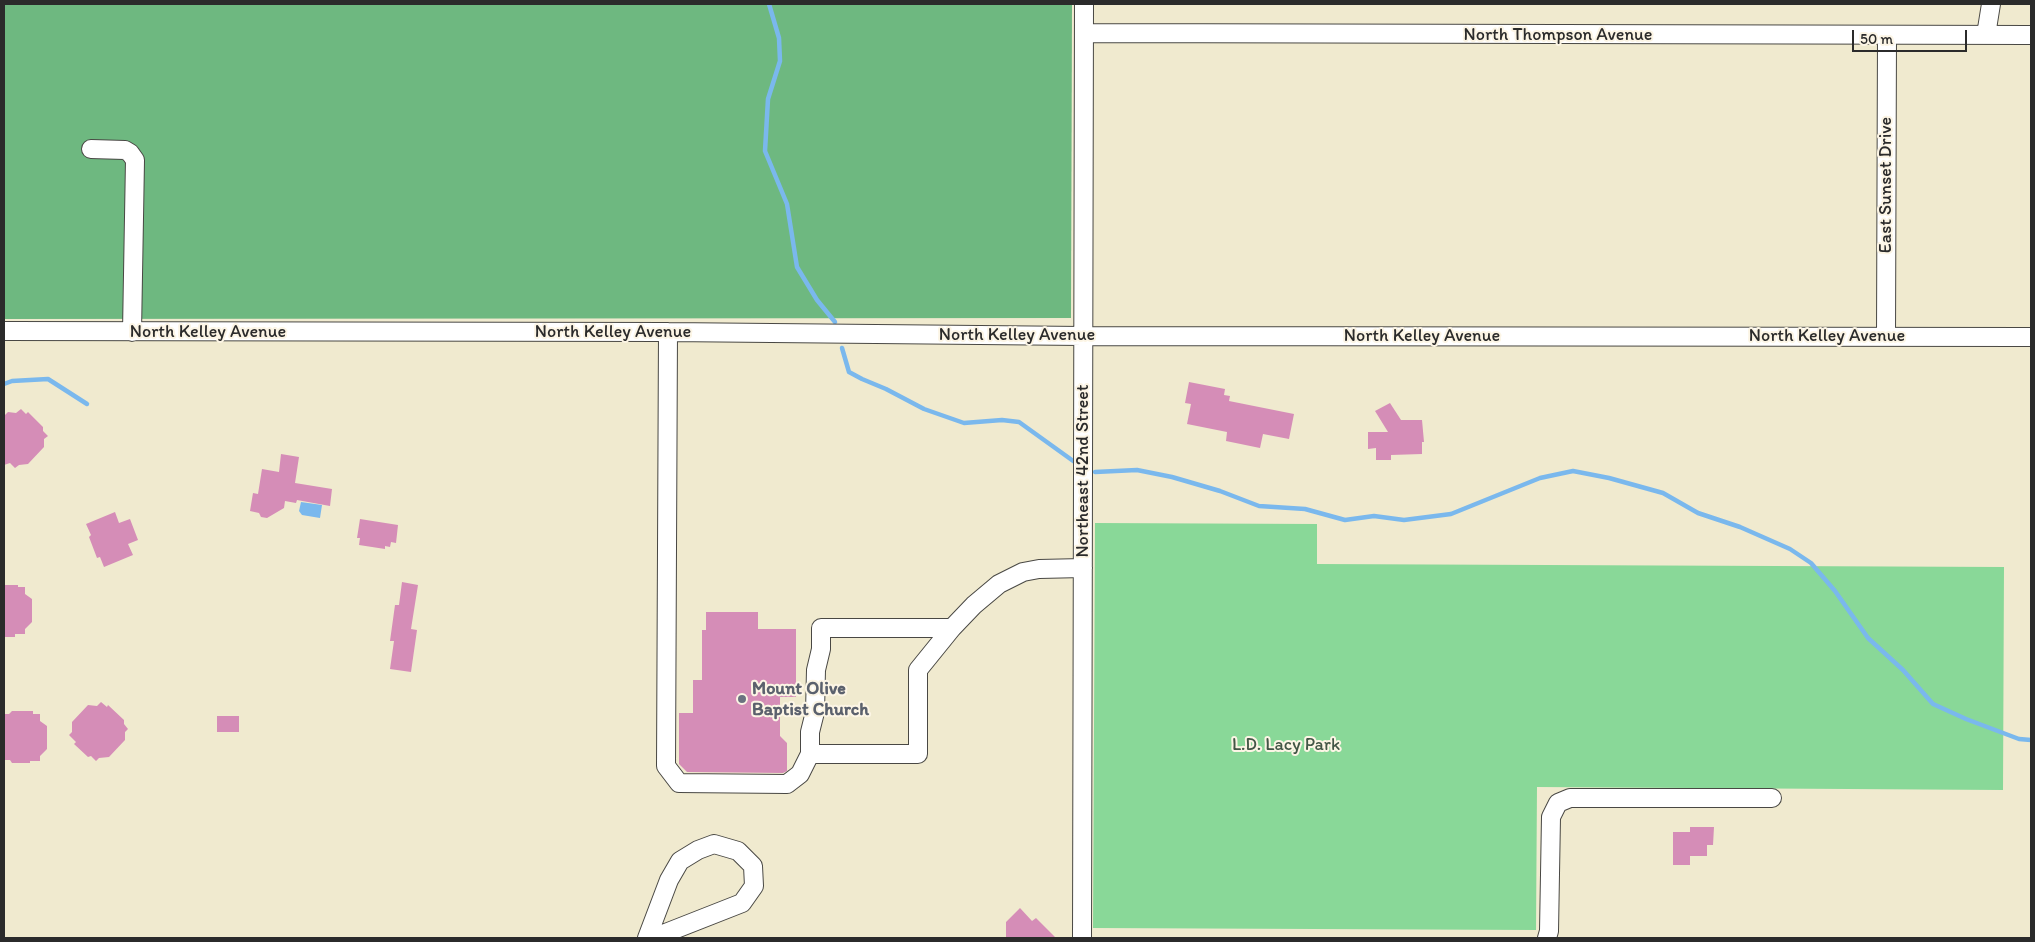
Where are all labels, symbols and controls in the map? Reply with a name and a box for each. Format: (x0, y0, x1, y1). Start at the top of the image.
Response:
scale bar (1855, 20, 1970, 52)
street label: North Thompson Avenue (1464, 24, 1652, 46)
text: 50 m (1860, 30, 1893, 48)
street label: East Sunset Drive (1875, 117, 1897, 253)
street label: North Kelley Avenue (130, 321, 286, 343)
street label: North Kelley Avenue (535, 321, 691, 343)
street label: North Kelley Avenue (939, 324, 1095, 346)
street label: North Kelley Avenue (1344, 325, 1500, 347)
street label: North Kelley Avenue (1749, 325, 1905, 347)
street label: Northeast 42nd Street (1072, 384, 1094, 558)
place label: Mount Olive Baptist Church (752, 678, 869, 721)
marker: Mount Olive Baptist Church (736, 693, 748, 705)
park label: L.D. Lacy Park (1232, 734, 1340, 756)

